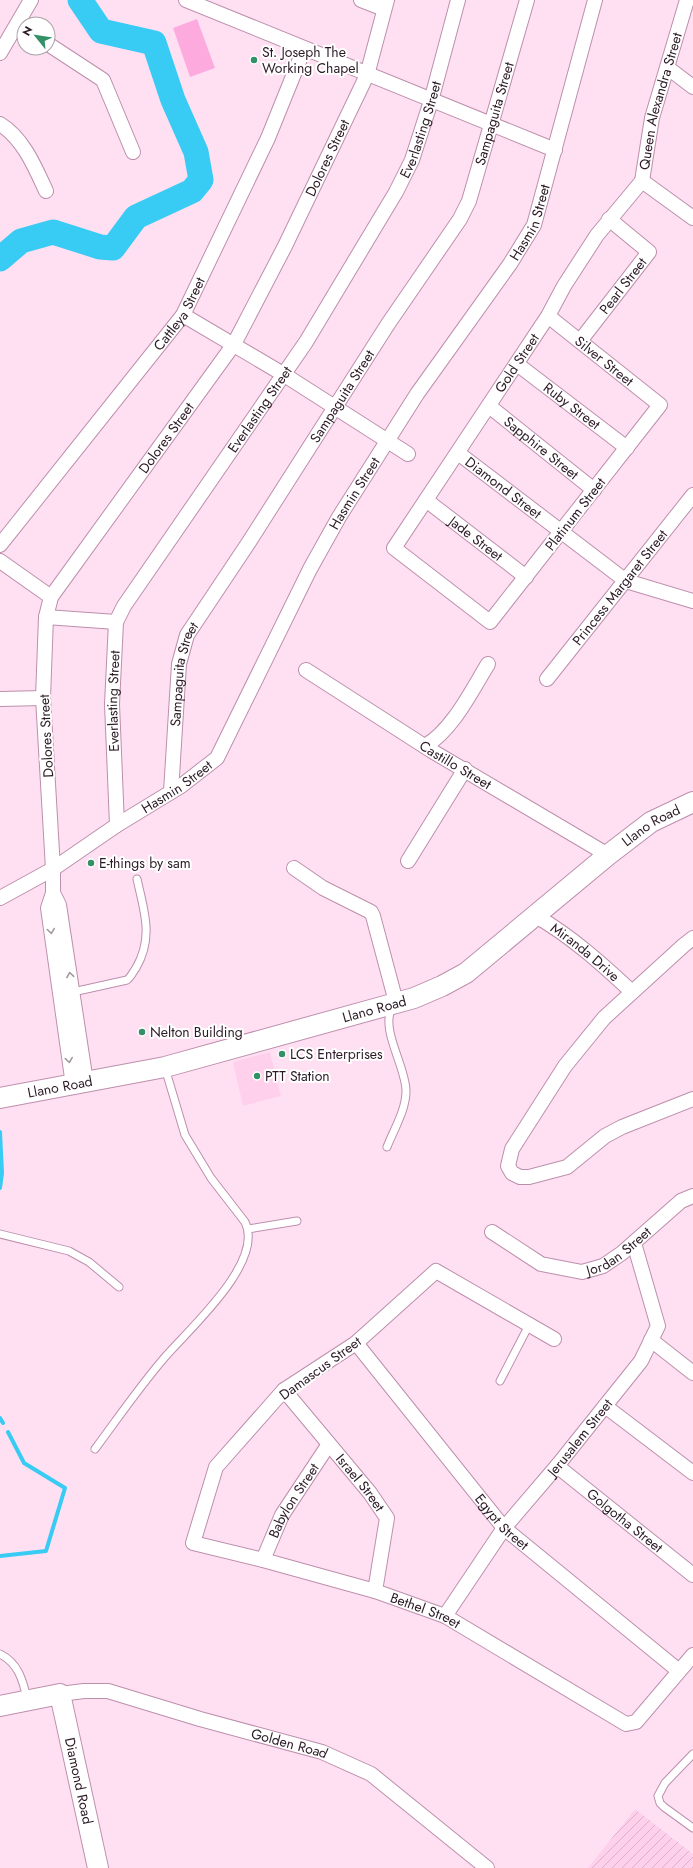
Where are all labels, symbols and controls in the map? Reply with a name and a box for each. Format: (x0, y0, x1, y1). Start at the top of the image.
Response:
north arrow (16, 16, 56, 56)
text: N (18, 23, 36, 39)
street label: Queen Alexandra Street (634, 29, 687, 171)
place label: St. Joseph The Working Chapel (262, 42, 359, 78)
marker: St. Joseph The Working Chapel (249, 55, 259, 65)
street label: Sampaguita Street (470, 59, 519, 168)
street label: Everlasting Street (395, 78, 446, 182)
street label: Dolores Street (300, 115, 355, 200)
street label: Hasmin Street (504, 181, 555, 264)
street label: Pearl Street (594, 253, 652, 318)
street label: Cattleya Street (148, 273, 210, 355)
street label: Gold Street (490, 329, 544, 397)
street label: Silver Street (571, 331, 639, 391)
street label: Sampaguita Street (305, 345, 379, 447)
street label: Everlasting Street (223, 361, 297, 457)
street label: Ruby Street (539, 378, 605, 434)
street label: Dolores Street (134, 398, 199, 477)
street label: Sapphire Street (500, 412, 584, 484)
street label: Diamond Street (461, 452, 546, 524)
street label: Hasmin Street (324, 453, 385, 533)
street label: Platinum Street (540, 473, 610, 555)
street label: Jade Street (443, 510, 507, 566)
street label: Princess Margaret Street (567, 525, 672, 650)
street label: Sampaguita Street (165, 617, 203, 727)
street label: Everlasting Street (102, 649, 125, 752)
street label: Dolores Street (34, 693, 58, 778)
street label: Castillo Street (415, 735, 496, 794)
street label: Hasmin Street (137, 755, 217, 818)
street label: Llano Road (617, 800, 683, 851)
place label: E-things by sam (99, 853, 191, 873)
marker: E-things by sam (86, 858, 96, 868)
street label: Miranda Drive (547, 918, 624, 986)
one-way arrow (46, 928, 55, 934)
one-way arrow (66, 972, 75, 978)
street label: Llano Road (340, 991, 409, 1027)
place label: Nelton Building (150, 1022, 243, 1042)
marker: Nelton Building (137, 1027, 147, 1037)
place label: LCS Enterprises (290, 1044, 383, 1064)
marker: LCS Enterprises (277, 1049, 287, 1059)
one-way arrow (64, 1056, 73, 1063)
place label: PTT Station (265, 1066, 330, 1086)
street label: Llano Road (26, 1071, 94, 1103)
marker: PTT Station (252, 1071, 262, 1081)
street label: Jordan Street (582, 1222, 656, 1281)
street label: Damascus Street (275, 1331, 366, 1405)
street label: Jerusalem Street (541, 1394, 617, 1482)
street label: Israel Street (331, 1449, 390, 1516)
street label: Babylon Street (263, 1459, 324, 1541)
street label: Golgotha Street (583, 1484, 668, 1558)
street label: Egypt Street (470, 1489, 534, 1555)
street label: Bethel Street (388, 1587, 465, 1633)
street label: Golden Road (249, 1723, 331, 1763)
street label: Diamond Road (60, 1736, 98, 1826)

